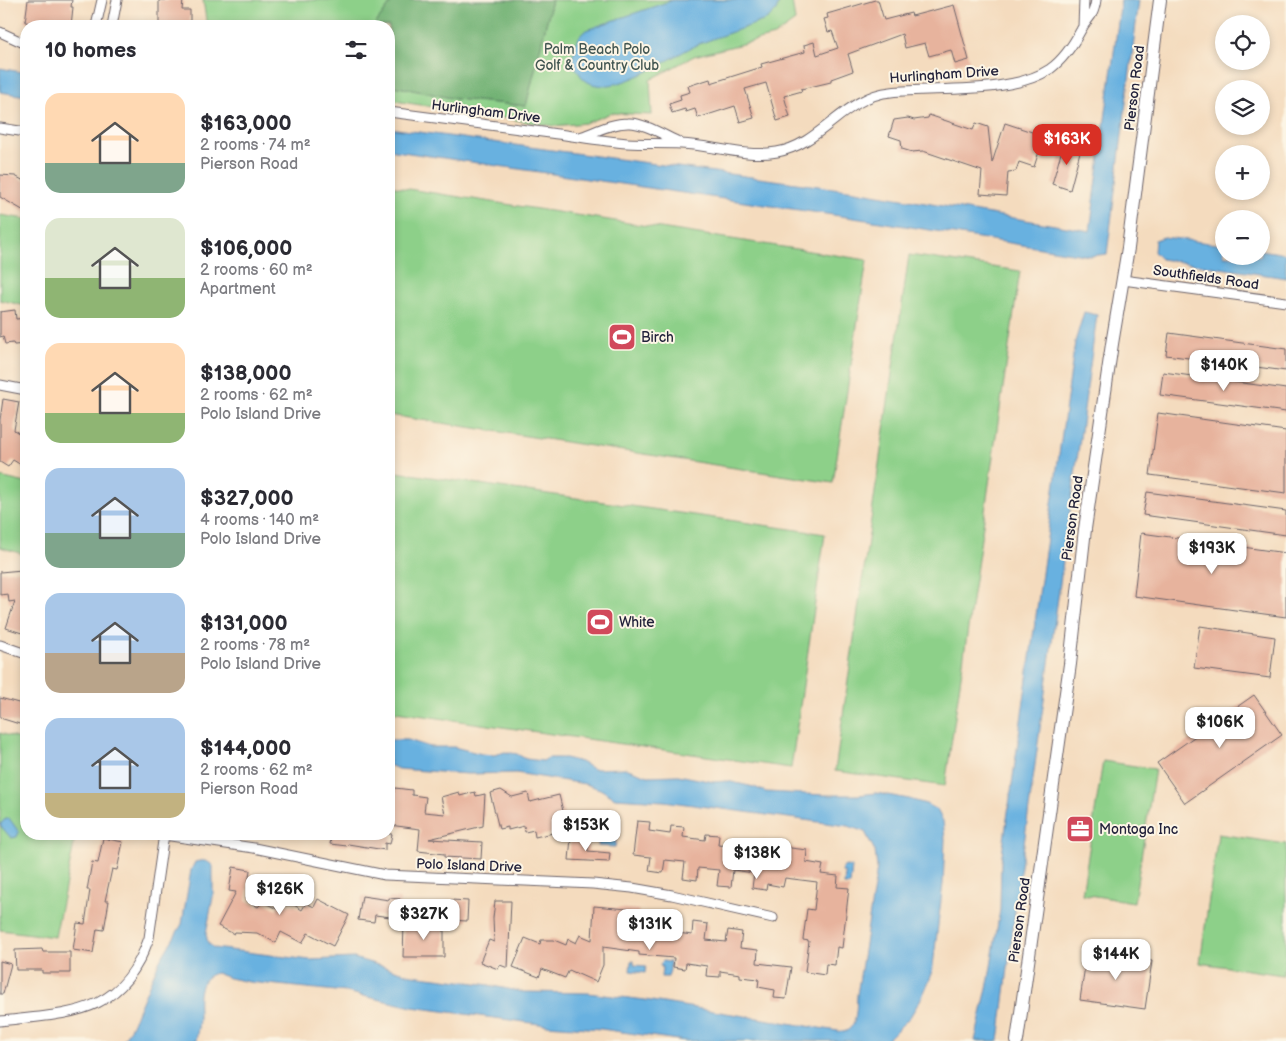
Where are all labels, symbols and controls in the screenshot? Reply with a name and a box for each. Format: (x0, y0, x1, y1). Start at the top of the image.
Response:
map controls (1215, 15, 1270, 265)
button: locate (1215, 15, 1270, 70)
icon: filters (342, 36, 370, 64)
text: 10 homes (45, 38, 136, 63)
park label: Palm Beach Polo Golf & Country Club (535, 41, 659, 74)
street label: Pierson Road (1121, 44, 1148, 132)
street label: Hurlingham Drive (889, 62, 999, 87)
button: layers (1215, 80, 1270, 135)
street label: Hurlingham Drive (431, 96, 541, 127)
text: $163,000 (200, 111, 292, 136)
icon: home (85, 113, 145, 173)
pin: $163K (1032, 124, 1102, 166)
text: $163K (1043, 130, 1091, 149)
text: 2 rooms · 74 m² (200, 136, 311, 155)
button: + (1215, 145, 1270, 200)
text: Pierson Road (200, 155, 298, 174)
button: − (1215, 210, 1270, 265)
text: $106,000 (200, 236, 292, 261)
icon: home (85, 238, 145, 298)
text: 2 rooms · 60 m² (200, 261, 313, 280)
street label: Southfields Road (1152, 262, 1260, 293)
text: Apartment (200, 280, 276, 299)
sports icon: Birch (607, 322, 637, 352)
place label: Birch (641, 329, 674, 346)
pin: $140K (1189, 350, 1259, 392)
text: $140K (1200, 356, 1248, 375)
text: $138,000 (200, 361, 291, 386)
icon: home (85, 363, 145, 423)
text: 2 rooms · 62 m² (200, 386, 313, 405)
text: Polo Island Drive (200, 405, 321, 424)
street label: Pierson Road (1058, 474, 1087, 562)
text: $327,000 (200, 486, 294, 511)
icon: home (85, 488, 145, 548)
text: 4 rooms · 140 m² (200, 511, 319, 530)
text: Polo Island Drive (200, 530, 321, 549)
pin: $193K (1177, 532, 1247, 575)
text: $193K (1189, 539, 1235, 558)
sports icon: White (585, 607, 615, 637)
text: $131,000 (200, 611, 288, 636)
icon: home (85, 613, 145, 673)
place label: White (619, 614, 654, 631)
text: 2 rooms · 78 m² (200, 636, 310, 655)
text: Polo Island Drive (200, 655, 321, 674)
pin: $106K (1185, 706, 1255, 749)
text: $106K (1196, 713, 1244, 732)
text: $144,000 (200, 736, 291, 761)
icon: home (85, 738, 145, 798)
text: 2 rooms · 62 m² (200, 761, 313, 780)
text: Pierson Road (200, 780, 298, 799)
pin: $153K (551, 810, 621, 852)
office icon: Montoga Inc (1065, 814, 1095, 844)
text: $153K (563, 816, 609, 835)
place label: Montoga Inc (1099, 821, 1178, 838)
pin: $138K (722, 838, 792, 880)
text: $138K (733, 844, 781, 863)
street label: Polo Island Drive (416, 855, 522, 876)
pin: $126K (245, 874, 315, 916)
street label: Pierson Road (1005, 876, 1034, 964)
text: $126K (256, 880, 304, 899)
pin: $327K (389, 898, 459, 941)
text: $327K (400, 905, 448, 924)
pin: $131K (615, 908, 685, 951)
text: $131K (628, 915, 672, 934)
pin: $144K (1081, 938, 1151, 981)
text: $144K (1092, 945, 1140, 964)

